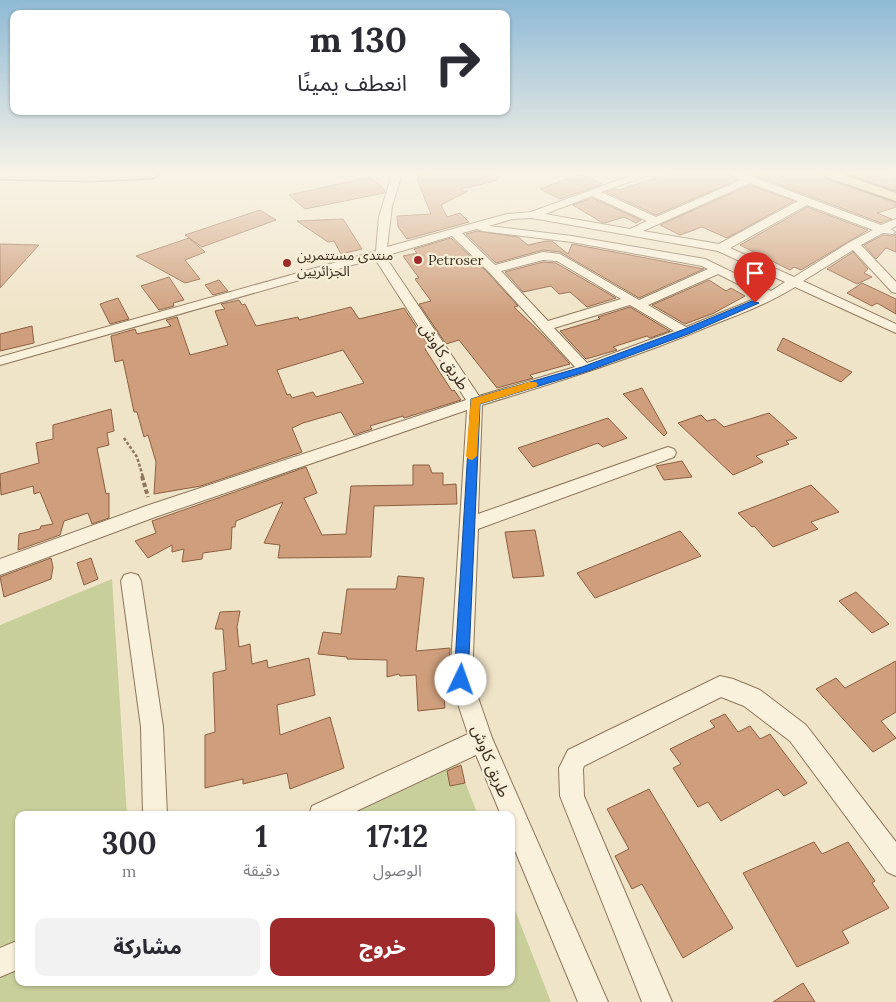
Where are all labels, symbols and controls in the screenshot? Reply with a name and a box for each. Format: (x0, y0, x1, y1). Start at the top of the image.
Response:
text: 130 m (310, 17, 407, 62)
icon: right (425, 30, 490, 95)
text: انعطف يمينًا (297, 69, 407, 97)
place label: منتدى مستتمرين الجزائريين (297, 246, 393, 280)
place label: Petroser (428, 251, 484, 269)
pin (734, 252, 776, 303)
marker: Petroser (412, 254, 424, 266)
marker: منتدى مستتمرين الجزائريين (281, 257, 293, 269)
icon: arrive (741, 259, 769, 287)
street label: طريق كاوش (415, 319, 474, 394)
position arrow (434, 653, 486, 705)
street label: طريق كاوش (466, 722, 515, 801)
text: 1 (255, 817, 268, 855)
text: 17:12 (366, 817, 428, 855)
text: 300 (102, 824, 157, 862)
text: دقيقة (243, 860, 280, 880)
text: الوصول (373, 860, 422, 880)
text: m (122, 861, 136, 881)
button: مشاركة (35, 918, 260, 976)
button: خروج (270, 918, 495, 976)

